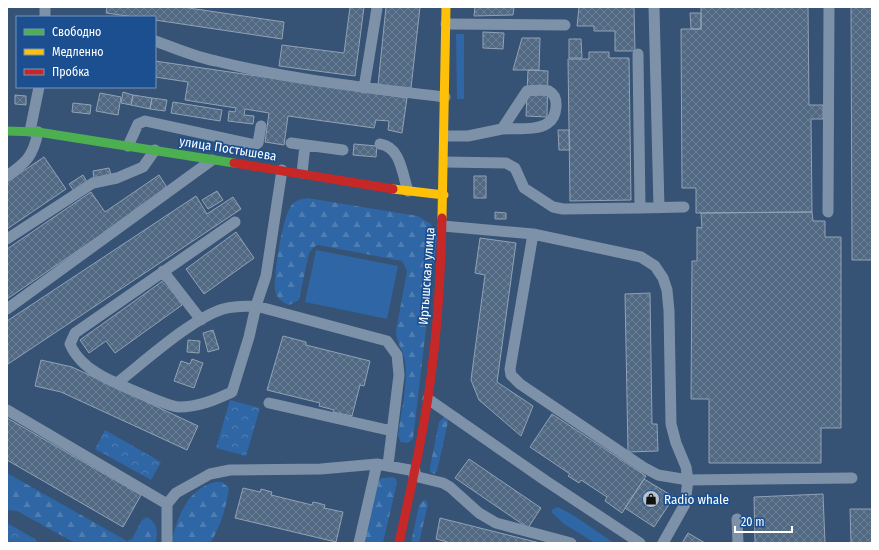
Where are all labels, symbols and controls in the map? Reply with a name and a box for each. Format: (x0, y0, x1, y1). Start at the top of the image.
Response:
legend (16, 16, 156, 88)
text: Свободно (52, 25, 101, 39)
text: Медленно (52, 45, 104, 59)
text: Пробка (52, 65, 90, 79)
street label: улица Постышева (178, 133, 278, 164)
street label: Иртышская улица (416, 227, 437, 325)
shop icon: Radio whale (641, 489, 661, 509)
place label: Radio whale (664, 492, 729, 507)
scale bar (735, 508, 792, 534)
text: 20 m (741, 515, 765, 529)

